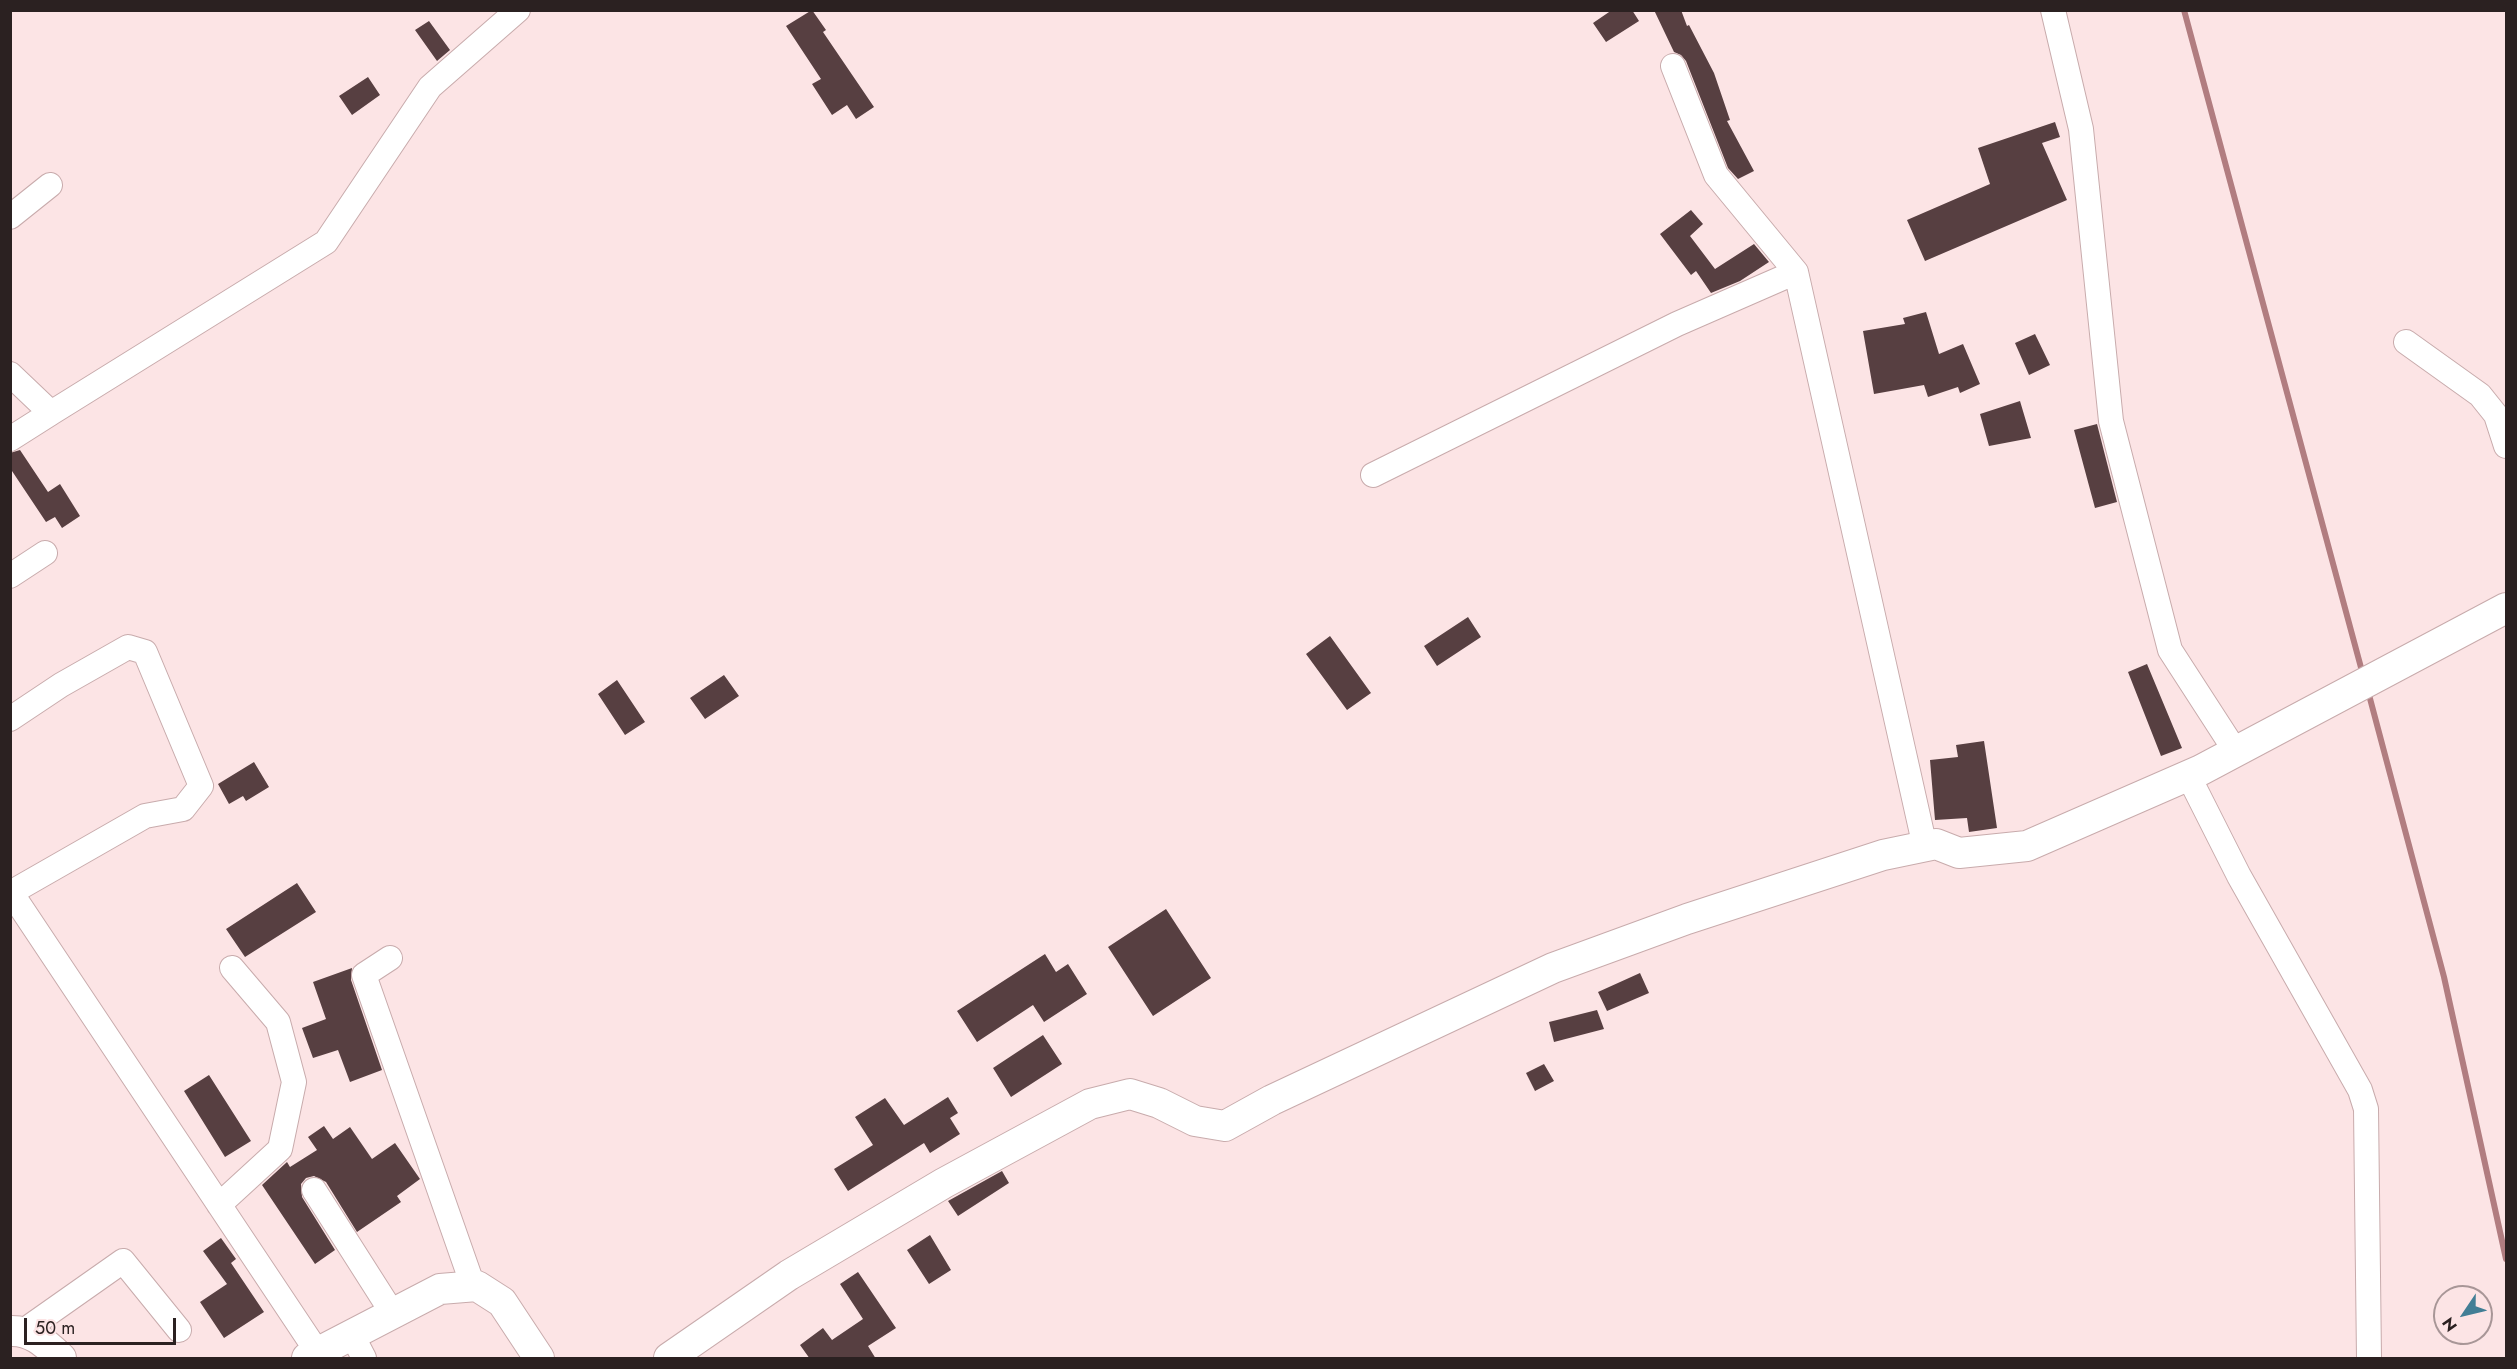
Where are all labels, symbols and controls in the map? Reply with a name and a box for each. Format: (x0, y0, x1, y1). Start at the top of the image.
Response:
north arrow (2433, 1285, 2493, 1345)
scale bar (27, 1306, 178, 1344)
text: N (2436, 1313, 2463, 1336)
text: 50 m (35, 1315, 75, 1341)

